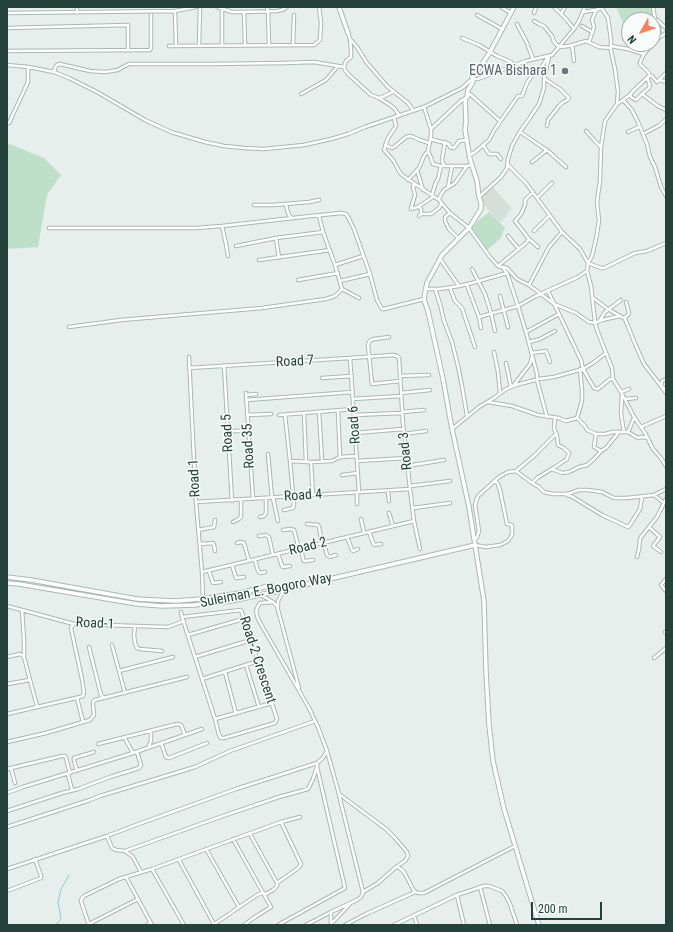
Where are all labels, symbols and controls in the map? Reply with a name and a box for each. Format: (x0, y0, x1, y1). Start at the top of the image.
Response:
north arrow (621, 12, 661, 52)
text: N (625, 33, 639, 46)
place label: ECWA Bishara 1 (469, 63, 557, 79)
marker: ECWA Bishara 1 (560, 66, 570, 76)
street label: Road 7 (275, 353, 315, 371)
street label: Road 6 (345, 405, 365, 445)
street label: Road 5 (219, 413, 237, 453)
street label: Road 35 (239, 423, 259, 469)
street label: Road 3 (396, 431, 416, 471)
street label: Road 1 (186, 458, 204, 498)
street label: Road 4 (283, 486, 323, 506)
street label: Road 2 (287, 534, 329, 560)
street label: Suleiman E. Bogoro Way (199, 570, 333, 612)
street label: Road-2 Crescent (235, 614, 279, 706)
street label: Road-1 (75, 615, 115, 633)
scale bar (533, 894, 604, 920)
text: 200 m (538, 902, 568, 916)

